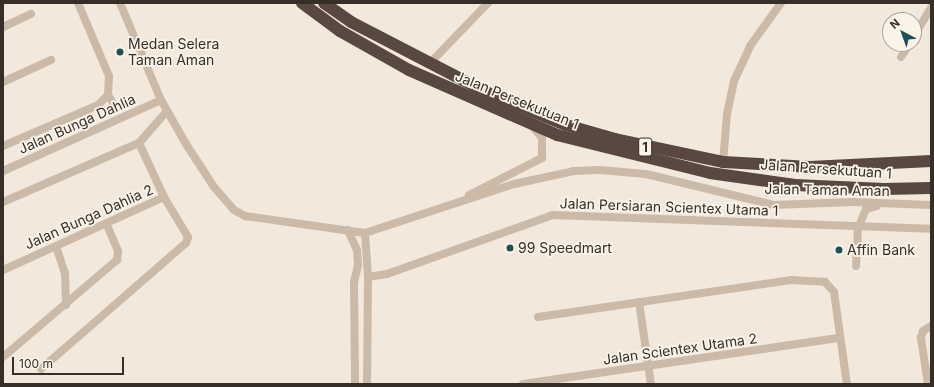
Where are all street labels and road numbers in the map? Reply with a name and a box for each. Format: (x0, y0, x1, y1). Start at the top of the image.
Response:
street label: Jalan Persekutuan 1 (453, 68, 581, 132)
street label: Jalan Bunga Dahlia (16, 91, 138, 157)
road number: 1 (638, 136, 652, 158)
street label: Jalan Persekutuan 1 (760, 156, 892, 182)
street label: Jalan Bunga Dahlia 2 (22, 181, 156, 253)
street label: Jalan Taman Aman (764, 181, 890, 199)
street label: Jalan Persiaran Scientex Utama 1 (559, 195, 779, 219)
street label: Jalan Scientex Utama 2 (602, 330, 758, 368)

